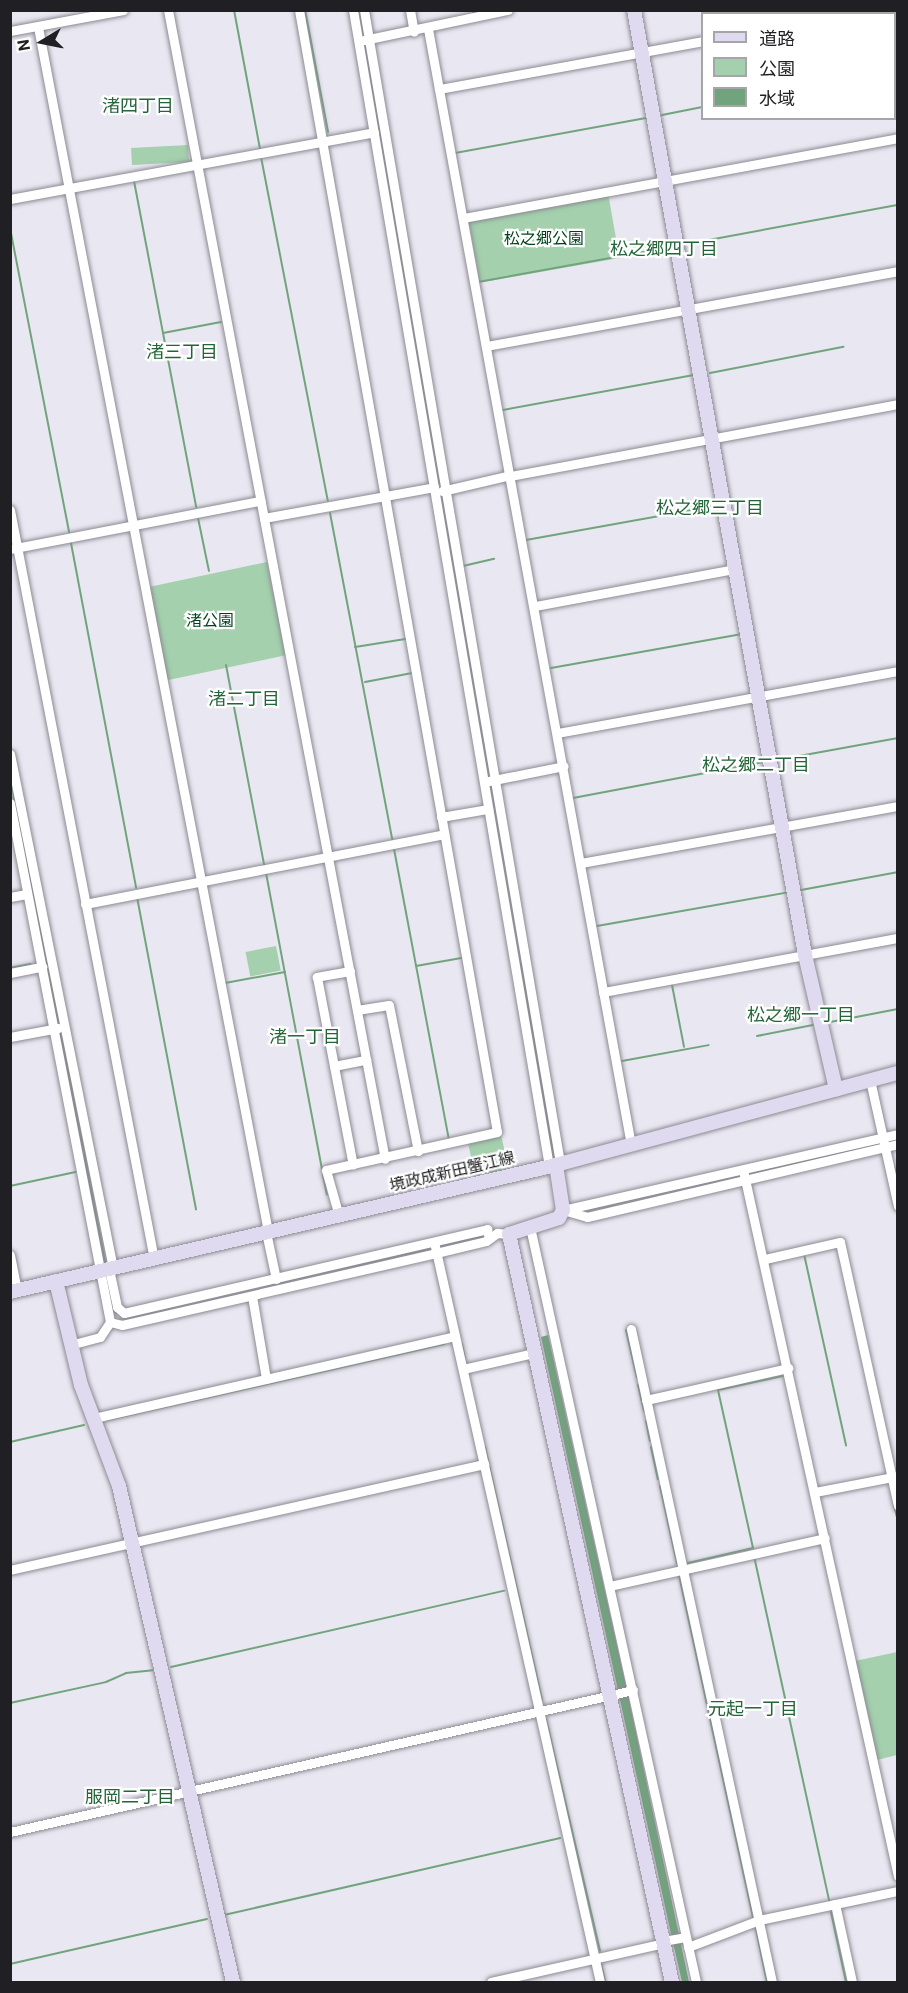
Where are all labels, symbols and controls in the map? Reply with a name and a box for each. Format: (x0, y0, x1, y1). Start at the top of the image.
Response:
north arrow (12, 12, 72, 72)
legend (701, 12, 896, 120)
text: 道路 (759, 28, 795, 49)
text: N (13, 38, 34, 52)
text: 公園 (759, 58, 795, 79)
text: 水域 (759, 88, 795, 109)
district label: 渚四丁目 (102, 95, 174, 117)
park label: 松之郷公園 (504, 229, 584, 249)
district label: 松之郷四丁目 (610, 238, 718, 260)
district label: 渚三丁目 (146, 341, 218, 363)
district label: 松之郷三丁目 (656, 497, 764, 519)
park label: 渚公園 (186, 611, 234, 631)
district label: 渚二丁目 (208, 688, 280, 710)
district label: 松之郷二丁目 (702, 754, 810, 776)
district label: 松之郷一丁目 (747, 1004, 855, 1026)
district label: 渚一丁目 (269, 1026, 341, 1048)
street label: 境政成新田蟹江線 (387, 1148, 517, 1196)
district label: 元起一丁目 (708, 1698, 798, 1720)
district label: 服岡二丁目 (85, 1786, 175, 1808)

